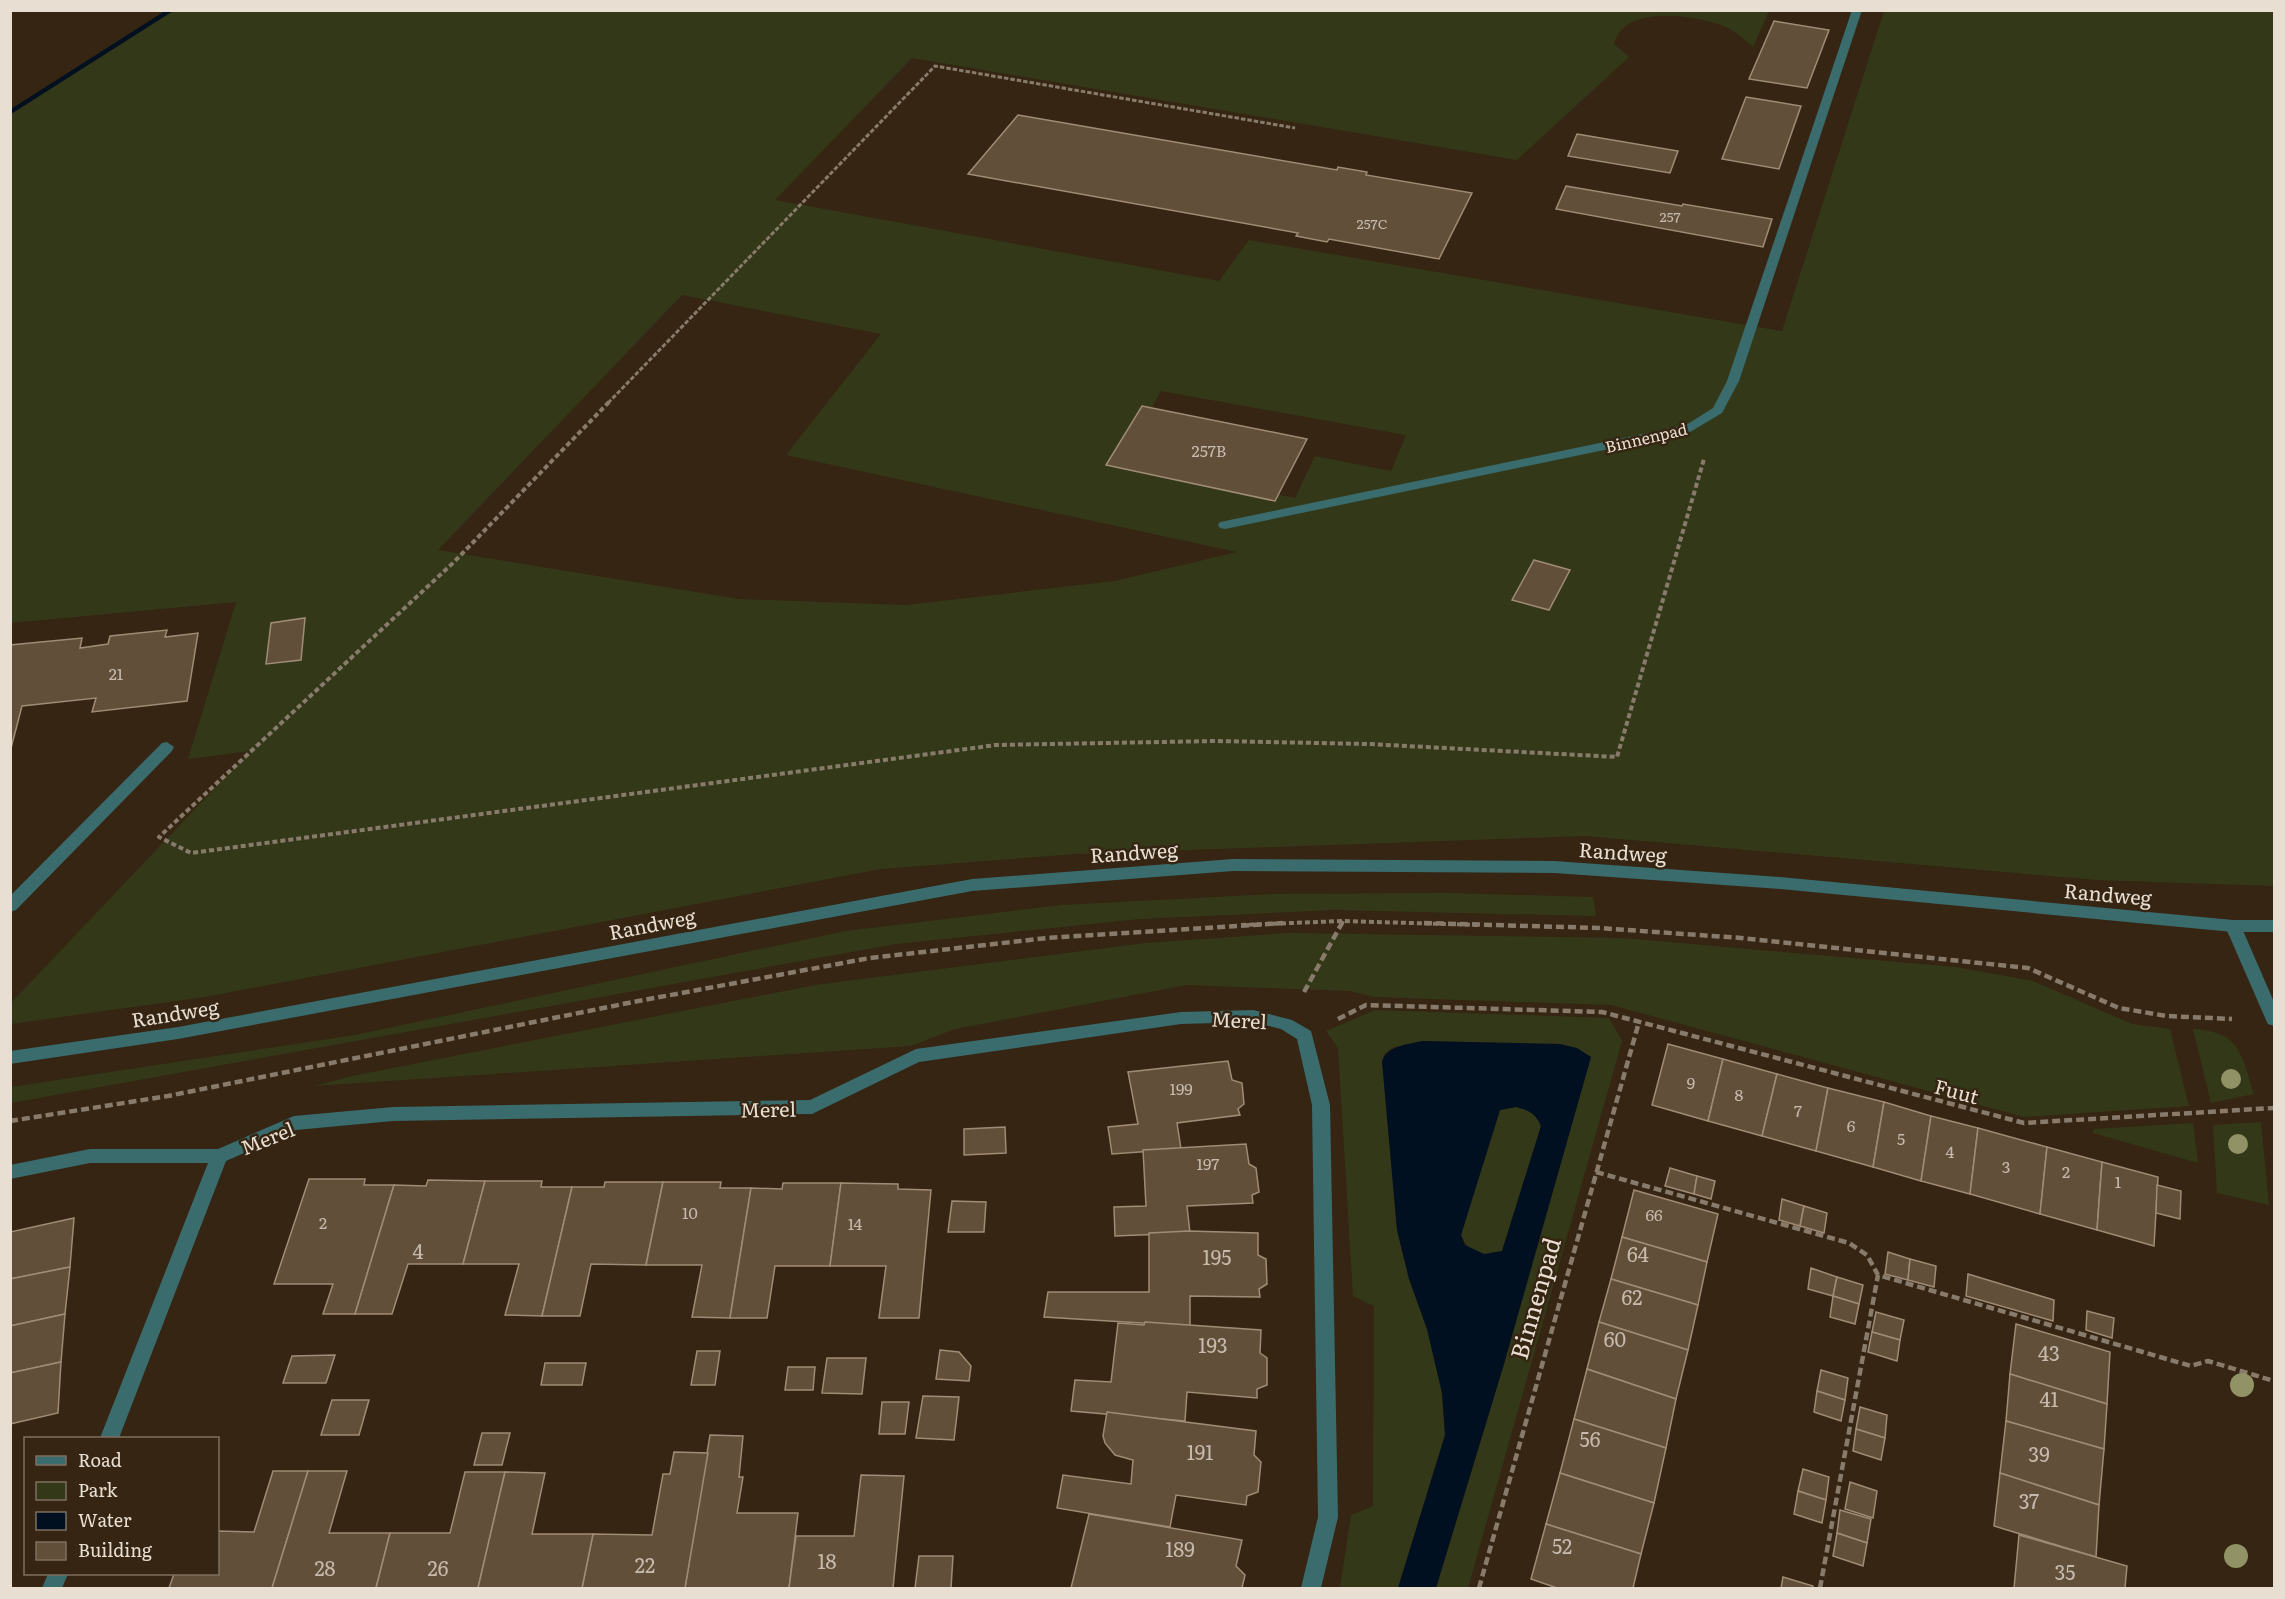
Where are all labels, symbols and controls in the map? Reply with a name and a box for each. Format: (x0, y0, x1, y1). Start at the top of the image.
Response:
house number: 257 (1659, 206, 1681, 226)
house number: 257C (1356, 213, 1388, 233)
street label: Binnenpad (1603, 416, 1690, 458)
house number: 257B (1192, 438, 1226, 462)
house number: 21 (109, 661, 124, 685)
street label: Randweg (1089, 833, 1180, 869)
street label: Randweg (1578, 833, 1669, 869)
street label: Randweg (2063, 874, 2154, 912)
street label: Randweg (606, 900, 699, 946)
street label: Randweg (129, 990, 222, 1034)
street label: Merel (1210, 1003, 1268, 1035)
house number: 9 (1687, 1070, 1695, 1094)
street label: Fuut (1931, 1070, 1983, 1110)
house number: 199 (1169, 1076, 1193, 1100)
house number: 8 (1735, 1082, 1744, 1106)
street label: Merel (740, 1093, 796, 1123)
house number: 7 (1794, 1098, 1802, 1122)
street label: Merel (235, 1113, 299, 1161)
house number: 6 (1847, 1113, 1856, 1137)
house number: 5 (1897, 1126, 1905, 1150)
house number: 4 (1946, 1139, 1955, 1163)
house number: 197 (1197, 1151, 1219, 1175)
house number: 3 (2002, 1154, 2010, 1178)
house number: 2 (2062, 1159, 2070, 1183)
house number: 1 (2115, 1169, 2122, 1193)
house number: 10 (682, 1200, 698, 1224)
house number: 66 (1645, 1202, 1663, 1226)
house number: 2 (319, 1210, 327, 1234)
house number: 14 (848, 1211, 863, 1235)
street label: Binnenpad (1500, 1233, 1568, 1363)
house number: 4 (412, 1235, 424, 1265)
house number: 64 (1627, 1238, 1649, 1268)
house number: 195 (1203, 1241, 1231, 1271)
house number: 62 (1622, 1281, 1642, 1311)
house number: 60 (1604, 1323, 1626, 1353)
house number: 193 (1198, 1329, 1228, 1359)
house number: 43 (2038, 1337, 2060, 1367)
house number: 41 (2039, 1383, 2059, 1413)
house number: 56 (1580, 1423, 1601, 1453)
house number: 191 (1187, 1436, 1213, 1466)
legend (24, 1437, 219, 1575)
house number: 39 (2028, 1438, 2050, 1468)
text: Road (78, 1446, 122, 1473)
text: Park (78, 1476, 119, 1503)
house number: 37 (2019, 1485, 2039, 1515)
text: Water (78, 1506, 132, 1533)
house number: 52 (1552, 1530, 1572, 1560)
house number: 189 (1165, 1533, 1195, 1563)
text: Building (78, 1536, 153, 1563)
house number: 18 (817, 1545, 837, 1575)
house number: 22 (635, 1549, 655, 1579)
house number: 28 (314, 1552, 336, 1582)
house number: 26 (428, 1552, 449, 1582)
house number: 35 (2055, 1556, 2075, 1586)

